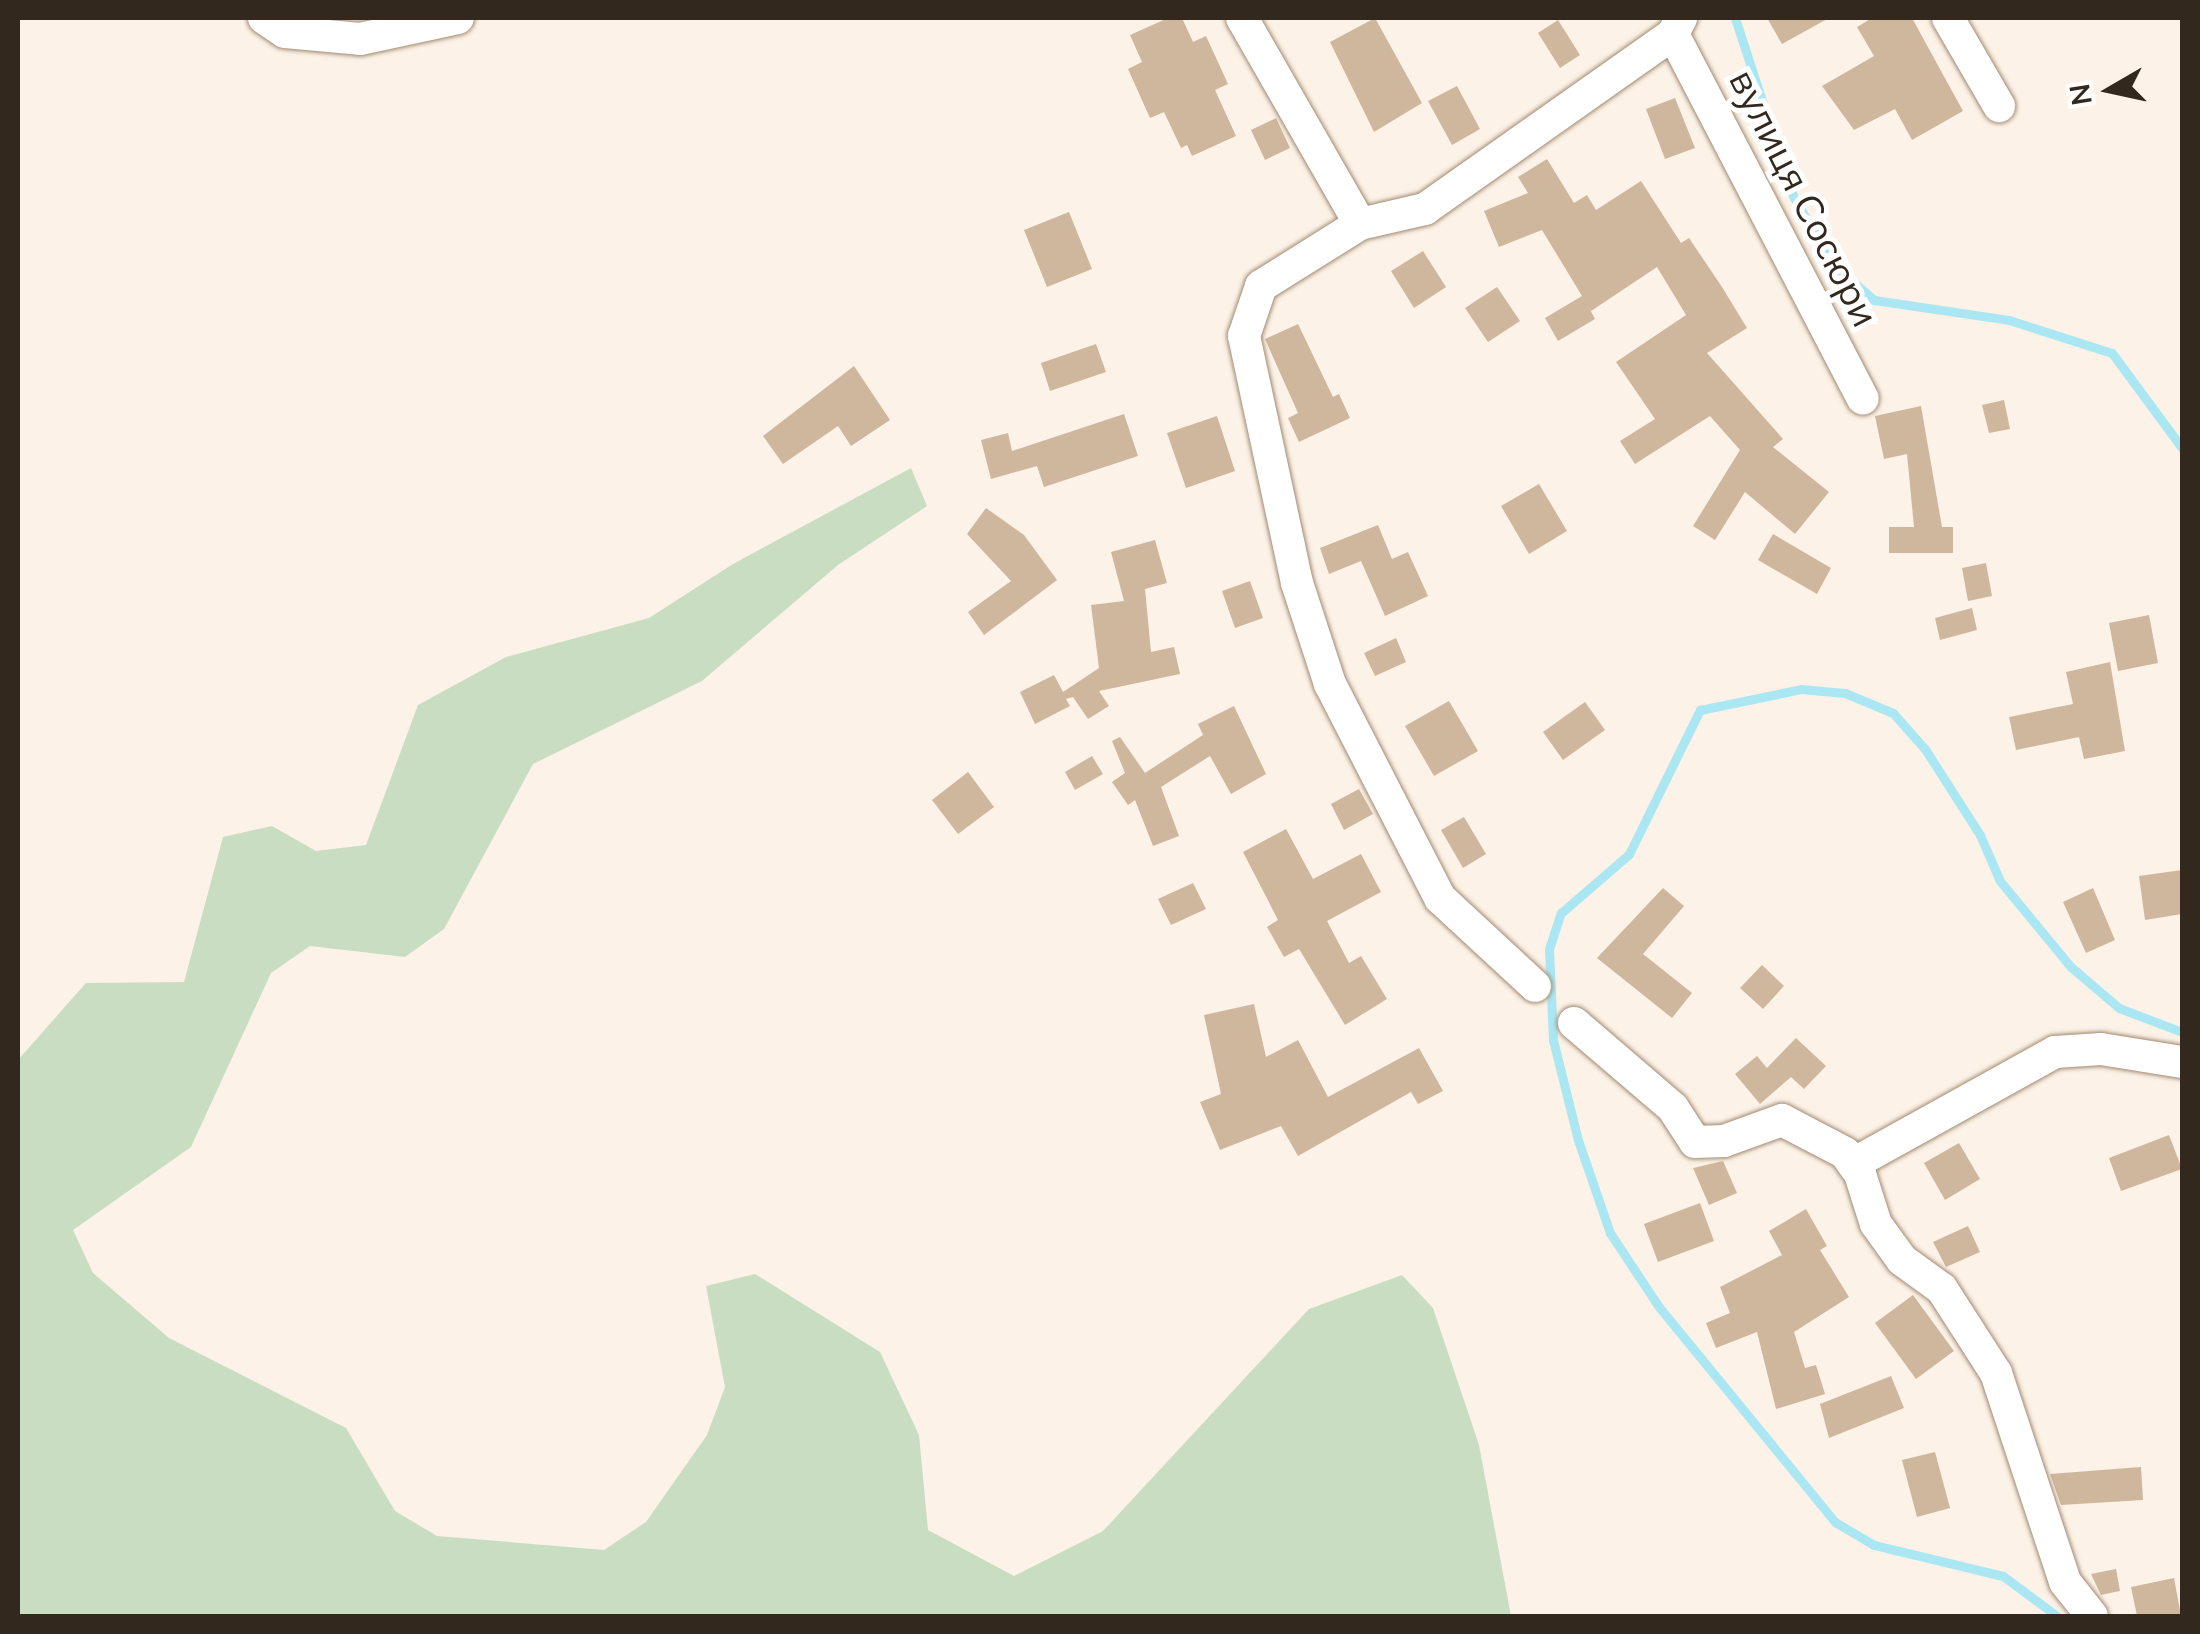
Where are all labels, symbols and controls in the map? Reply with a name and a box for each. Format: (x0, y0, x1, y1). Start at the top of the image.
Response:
north arrow (2060, 40, 2160, 140)
street label: вулиця Сосюри (1720, 62, 1888, 334)
text: N (2061, 82, 2099, 108)

